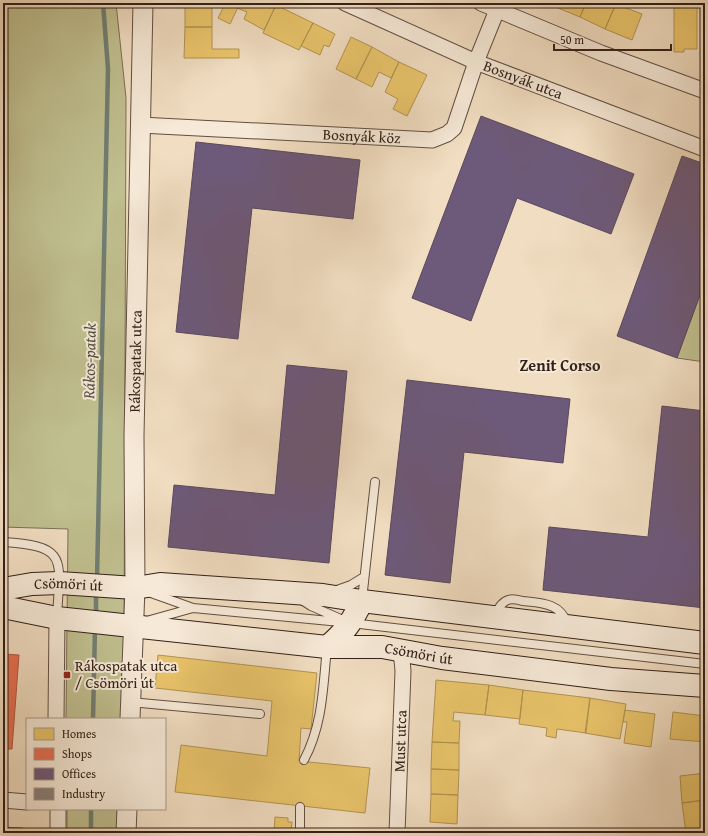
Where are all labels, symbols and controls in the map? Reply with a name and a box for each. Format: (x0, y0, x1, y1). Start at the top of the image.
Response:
scale bar (554, 26, 671, 52)
text: 50 m (560, 31, 584, 48)
street label: Bosnyák utca (481, 55, 566, 104)
street label: Bosnyák köz (322, 123, 402, 148)
street label: Rákospatak utca (123, 310, 147, 412)
water label: Rákos-patak (76, 322, 102, 400)
district label: Zenit Corso (520, 353, 601, 377)
street label: Csömöri út (34, 572, 104, 596)
street label: Csömöri út (383, 637, 455, 669)
place label: Rákospatak utca / Csömöri út (75, 655, 177, 693)
marker: Rákospatak utca / Csömöri út (62, 670, 72, 680)
street label: Must utca (388, 710, 412, 773)
legend (26, 718, 166, 810)
text: Homes (62, 725, 97, 742)
text: Shops (62, 745, 92, 762)
text: Offices (62, 765, 96, 782)
text: Industry (62, 785, 105, 802)

